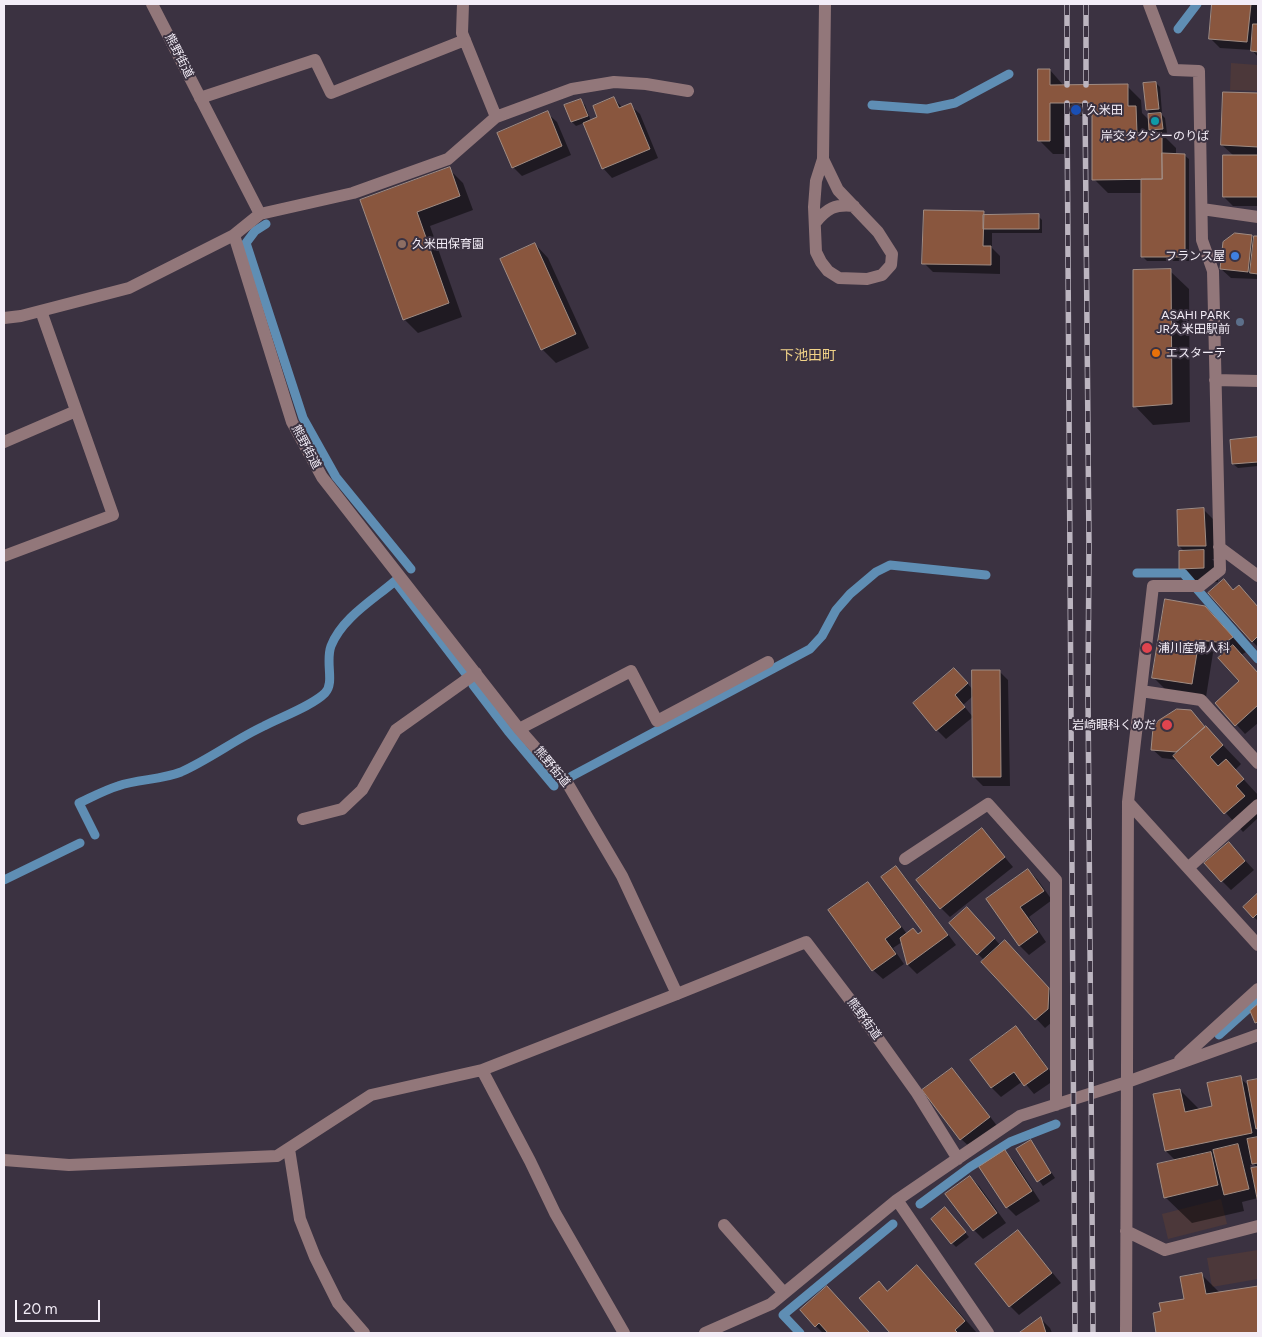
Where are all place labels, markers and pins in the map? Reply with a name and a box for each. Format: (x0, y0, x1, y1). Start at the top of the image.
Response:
marker: 久米田 (1069, 103, 1083, 117)
place label: 久米田 (1087, 103, 1123, 117)
marker: 岸交タクシーのりば (1149, 115, 1161, 127)
place label: 岸交タクシーのりば (1101, 129, 1209, 143)
place label: 久米田保育園 (412, 237, 484, 251)
marker: 久米田保育園 (396, 238, 408, 250)
place label: フランス屋 (1165, 249, 1225, 263)
marker: フランス屋 (1229, 250, 1241, 262)
place label: ASAHI PARK JR久米田駅前 (1156, 308, 1230, 336)
marker: ASAHI PARK JR久米田駅前 (1234, 316, 1246, 328)
place label: エスターテ (1166, 346, 1226, 360)
marker: エスターテ (1150, 347, 1162, 359)
marker: 浦川産婦人科 (1140, 641, 1154, 655)
place label: 浦川産婦人科 (1158, 641, 1230, 655)
place label: 岩崎眼科くめだ (1072, 718, 1156, 732)
marker: 岩崎眼科くめだ (1160, 718, 1174, 732)

